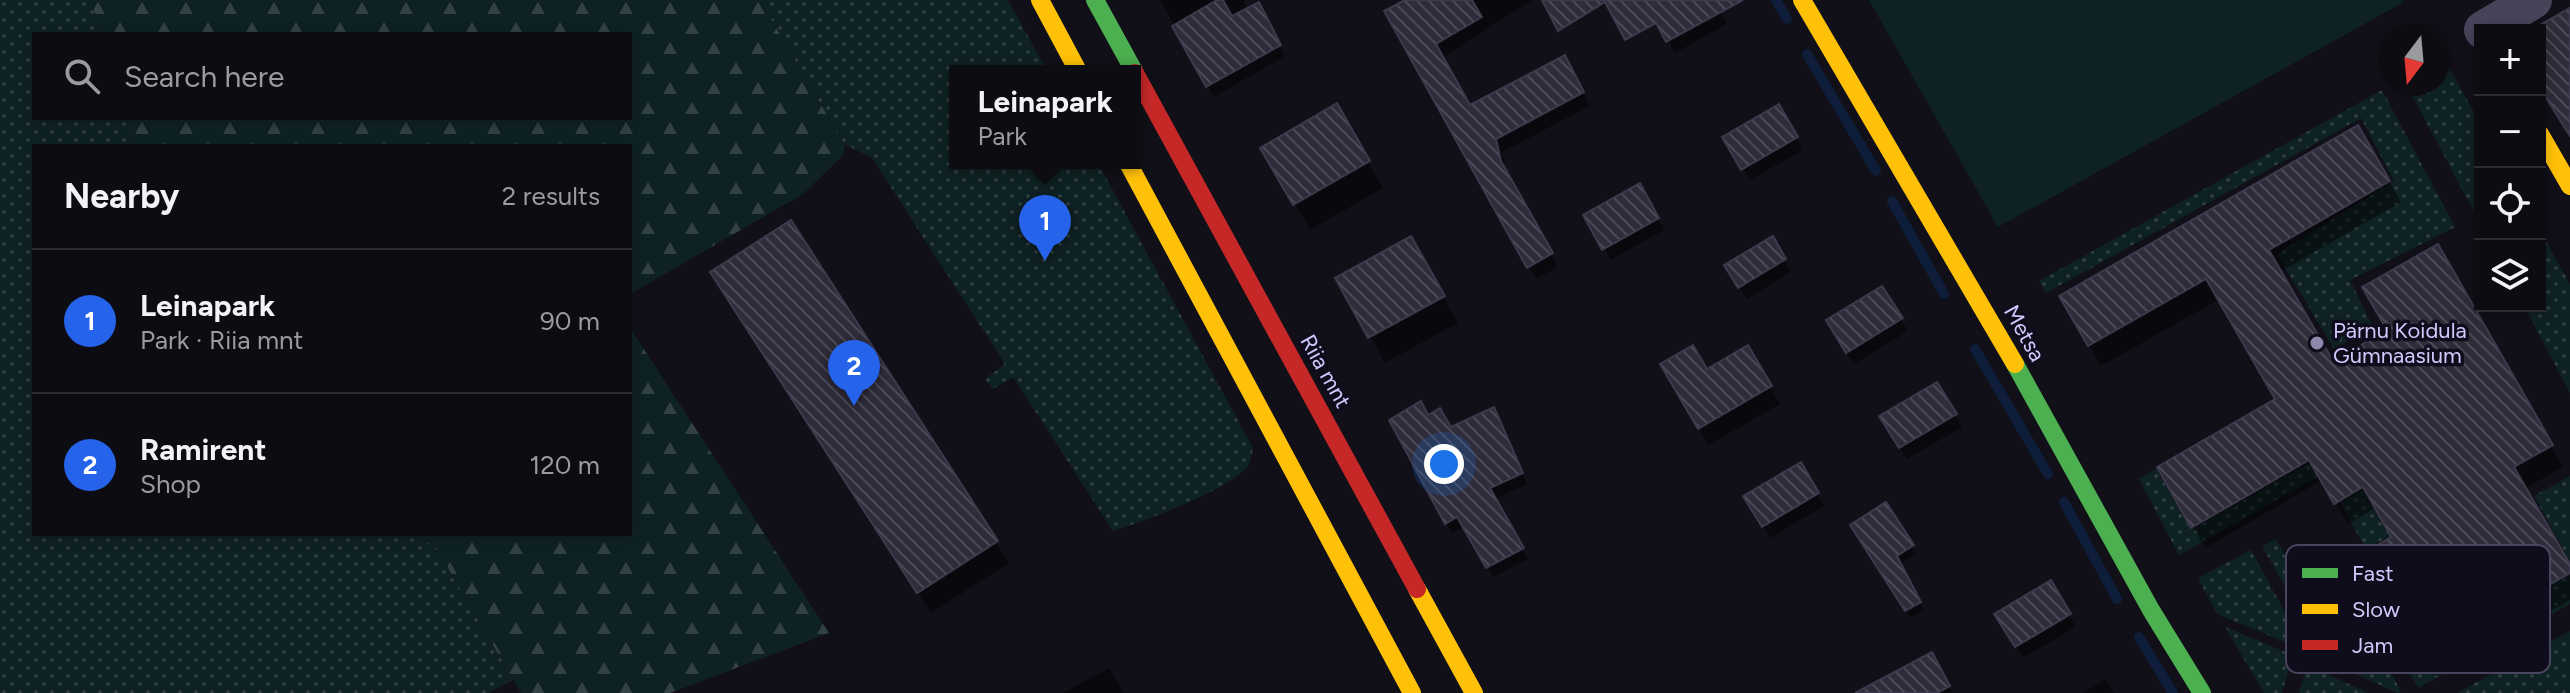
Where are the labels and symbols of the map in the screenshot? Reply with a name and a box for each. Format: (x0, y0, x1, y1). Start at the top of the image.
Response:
north arrow (2378, 24, 2450, 96)
pin: 1 (1019, 195, 1071, 261)
street label: Metsa (1998, 300, 2051, 366)
place label: Pärnu Koidula Gümnaasium (2333, 317, 2467, 369)
street label: Riia mnt (1294, 330, 1357, 413)
marker: Pärnu Koidula Gümnaasium (2308, 334, 2326, 352)
pin: 2 (828, 340, 880, 406)
your location (1424, 444, 1464, 484)
legend (2286, 545, 2550, 673)
text: Fast (2352, 560, 2394, 587)
text: Slow (2352, 596, 2401, 623)
text: Jam (2352, 632, 2393, 659)

